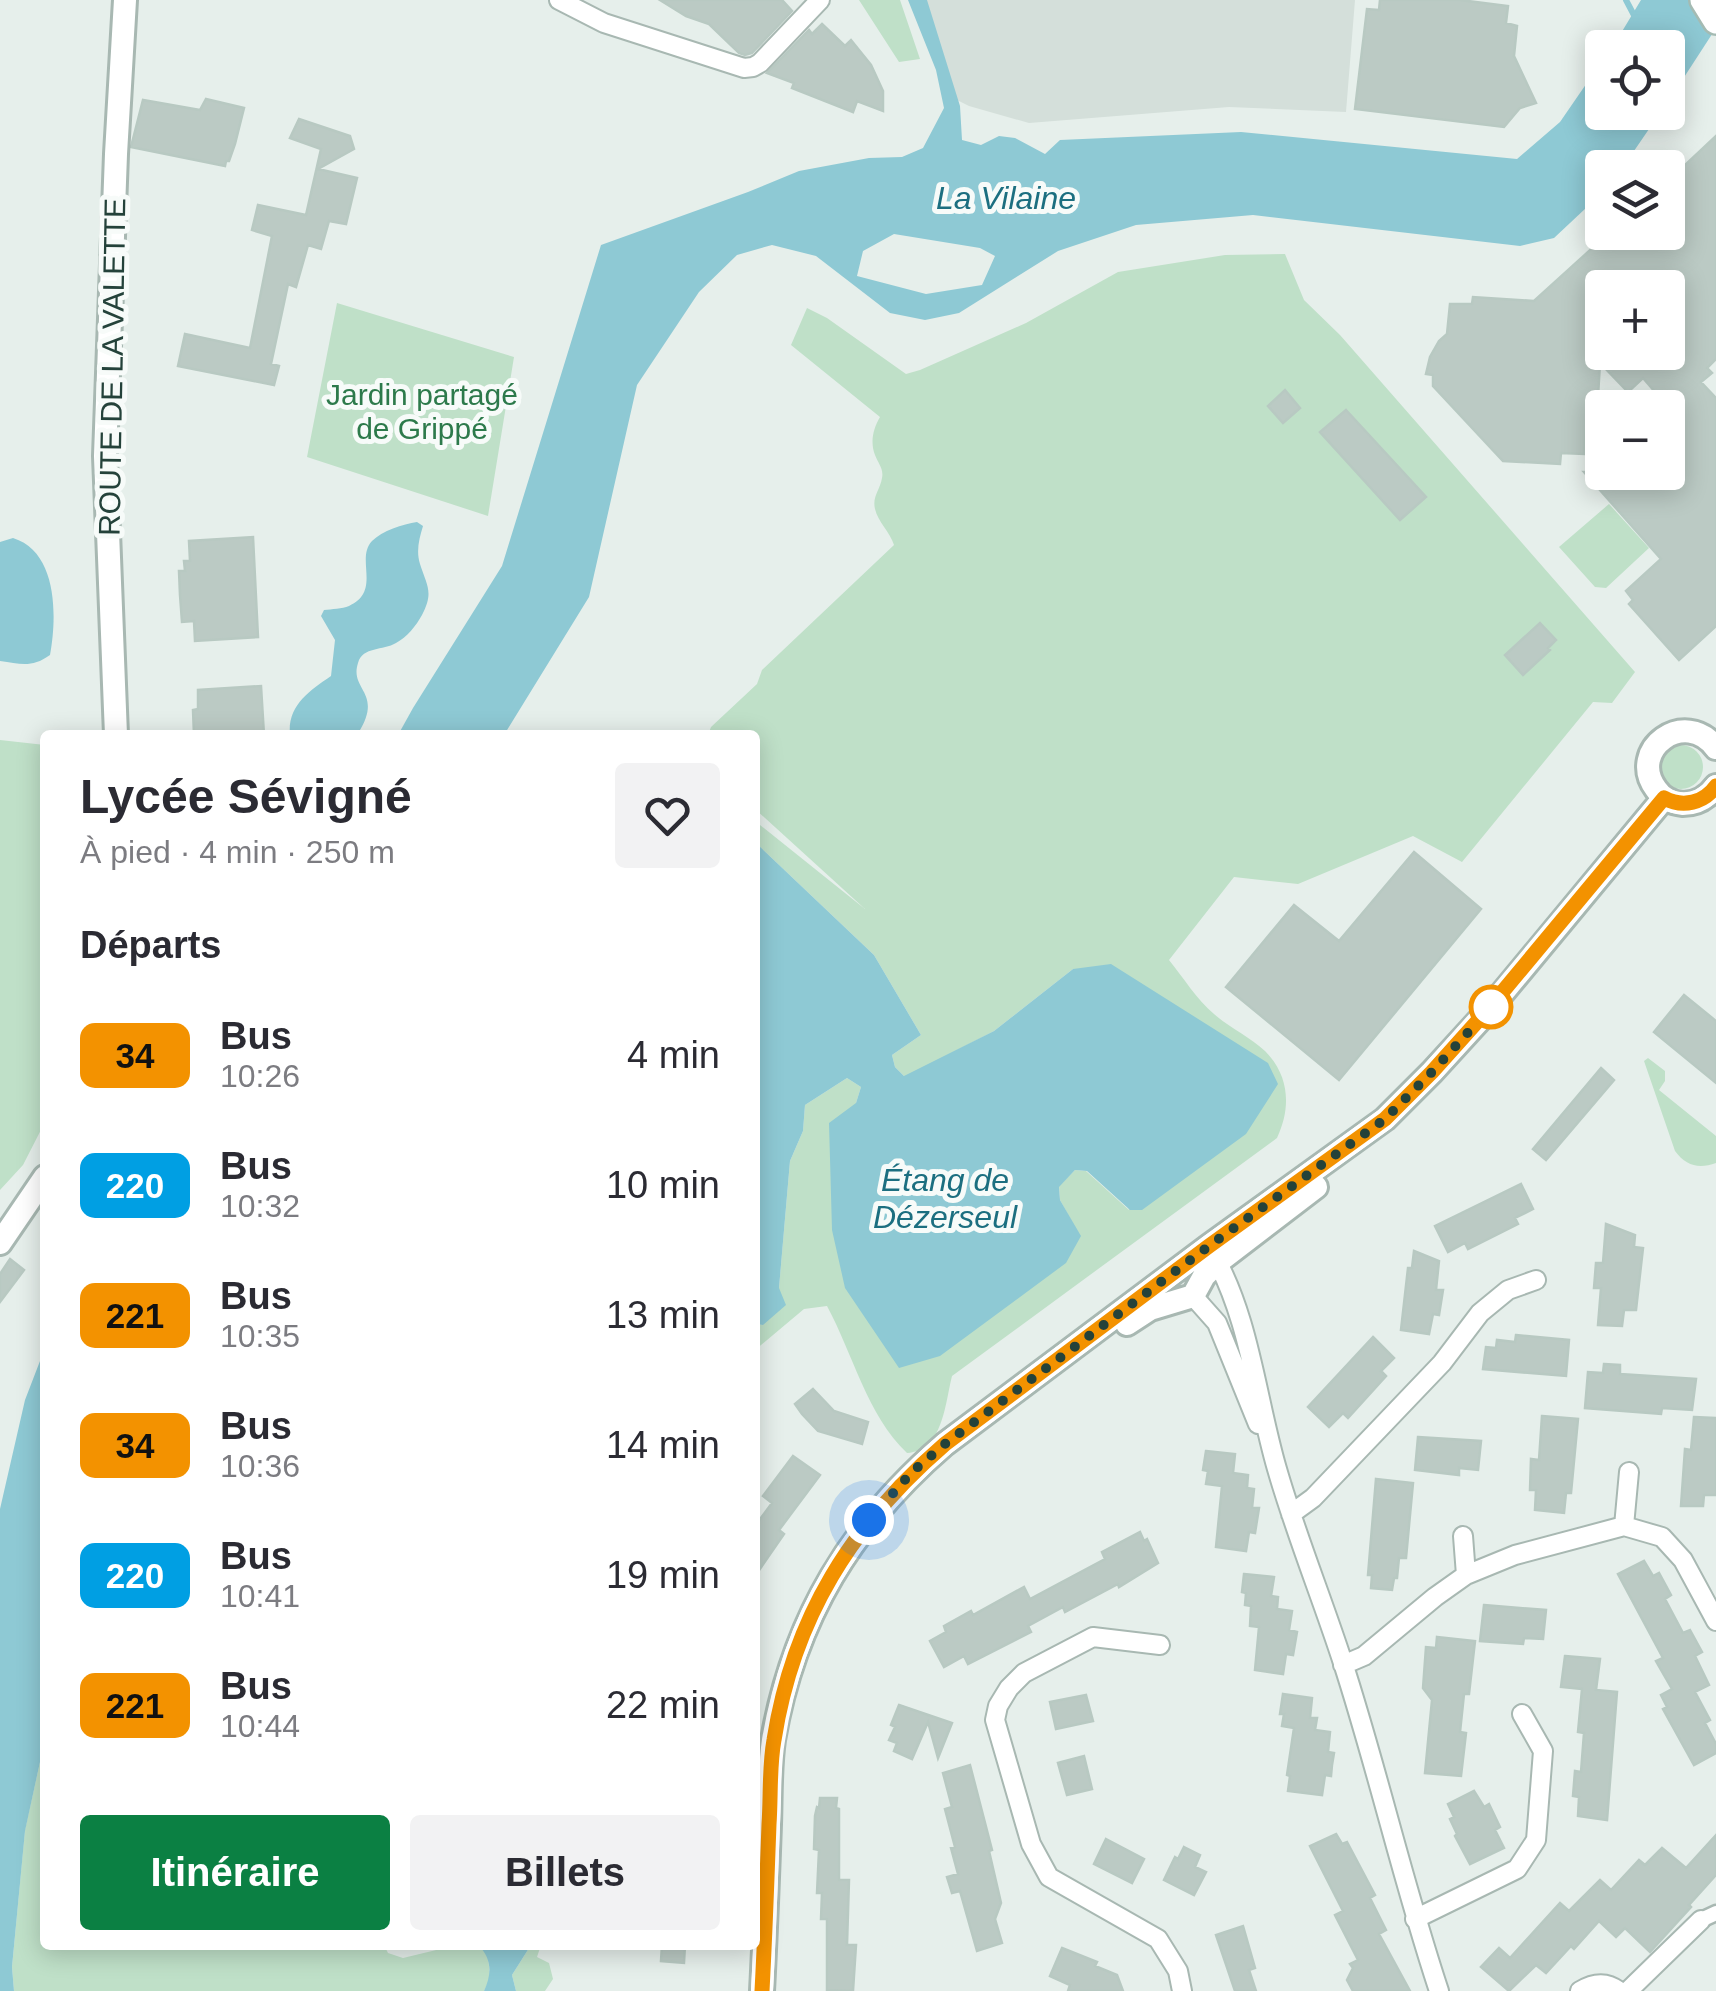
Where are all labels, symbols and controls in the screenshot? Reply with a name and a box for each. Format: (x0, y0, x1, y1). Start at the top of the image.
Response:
map controls (1585, 30, 1685, 490)
button: locate (1585, 30, 1685, 130)
button: layers (1585, 150, 1685, 250)
water label: La Vilaine (936, 180, 1076, 216)
street label: ROUTE DE LA VALETTE (93, 198, 131, 536)
button: + (1585, 270, 1685, 370)
park label: Jardin partagé de Grippé (326, 378, 518, 445)
button: − (1585, 390, 1685, 490)
button: heart (615, 763, 720, 868)
text: Lycée Sévigné (80, 770, 412, 823)
text: À pied · 4 min · 250 m (80, 834, 395, 870)
text: Départs (80, 924, 222, 966)
unlabelled marker (1470, 986, 1512, 1028)
text: Bus (220, 1015, 292, 1057)
text: 4 min (627, 1034, 720, 1076)
text: 34 (116, 1036, 154, 1075)
text: 10:26 (220, 1058, 300, 1094)
text: Bus (220, 1145, 292, 1187)
water label: Étang de Dézerseul (873, 1162, 1018, 1235)
text: 10 min (606, 1164, 720, 1206)
text: 220 (106, 1166, 164, 1205)
text: 10:32 (220, 1188, 300, 1224)
text: Bus (220, 1275, 292, 1317)
text: 13 min (606, 1294, 720, 1336)
text: 221 (106, 1296, 164, 1335)
text: 10:35 (220, 1318, 300, 1354)
text: Bus (220, 1405, 292, 1447)
text: 14 min (606, 1424, 720, 1466)
text: 34 (116, 1426, 154, 1465)
text: 10:36 (220, 1448, 300, 1484)
your location (844, 1495, 894, 1545)
text: Bus (220, 1535, 292, 1577)
text: 19 min (606, 1554, 720, 1596)
text: 220 (106, 1556, 164, 1595)
text: 10:41 (220, 1578, 300, 1614)
text: Bus (220, 1665, 292, 1707)
text: 22 min (606, 1684, 720, 1726)
text: 221 (106, 1686, 164, 1725)
text: 10:44 (220, 1708, 300, 1744)
button: Itinéraire (80, 1815, 390, 1930)
button: Billets (410, 1815, 720, 1930)

